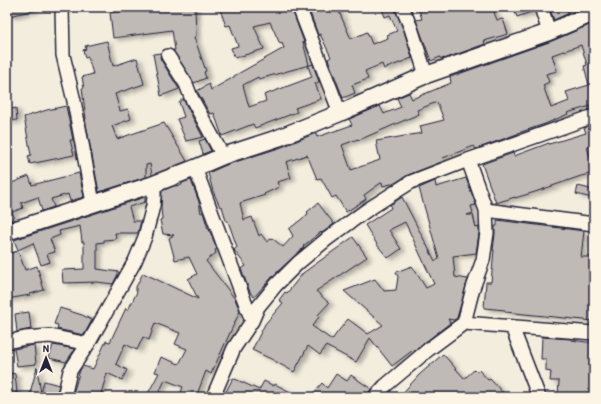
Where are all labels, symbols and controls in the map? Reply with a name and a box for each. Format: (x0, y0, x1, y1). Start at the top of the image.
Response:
north arrow (26, 338, 66, 378)
text: N (43, 341, 49, 355)

